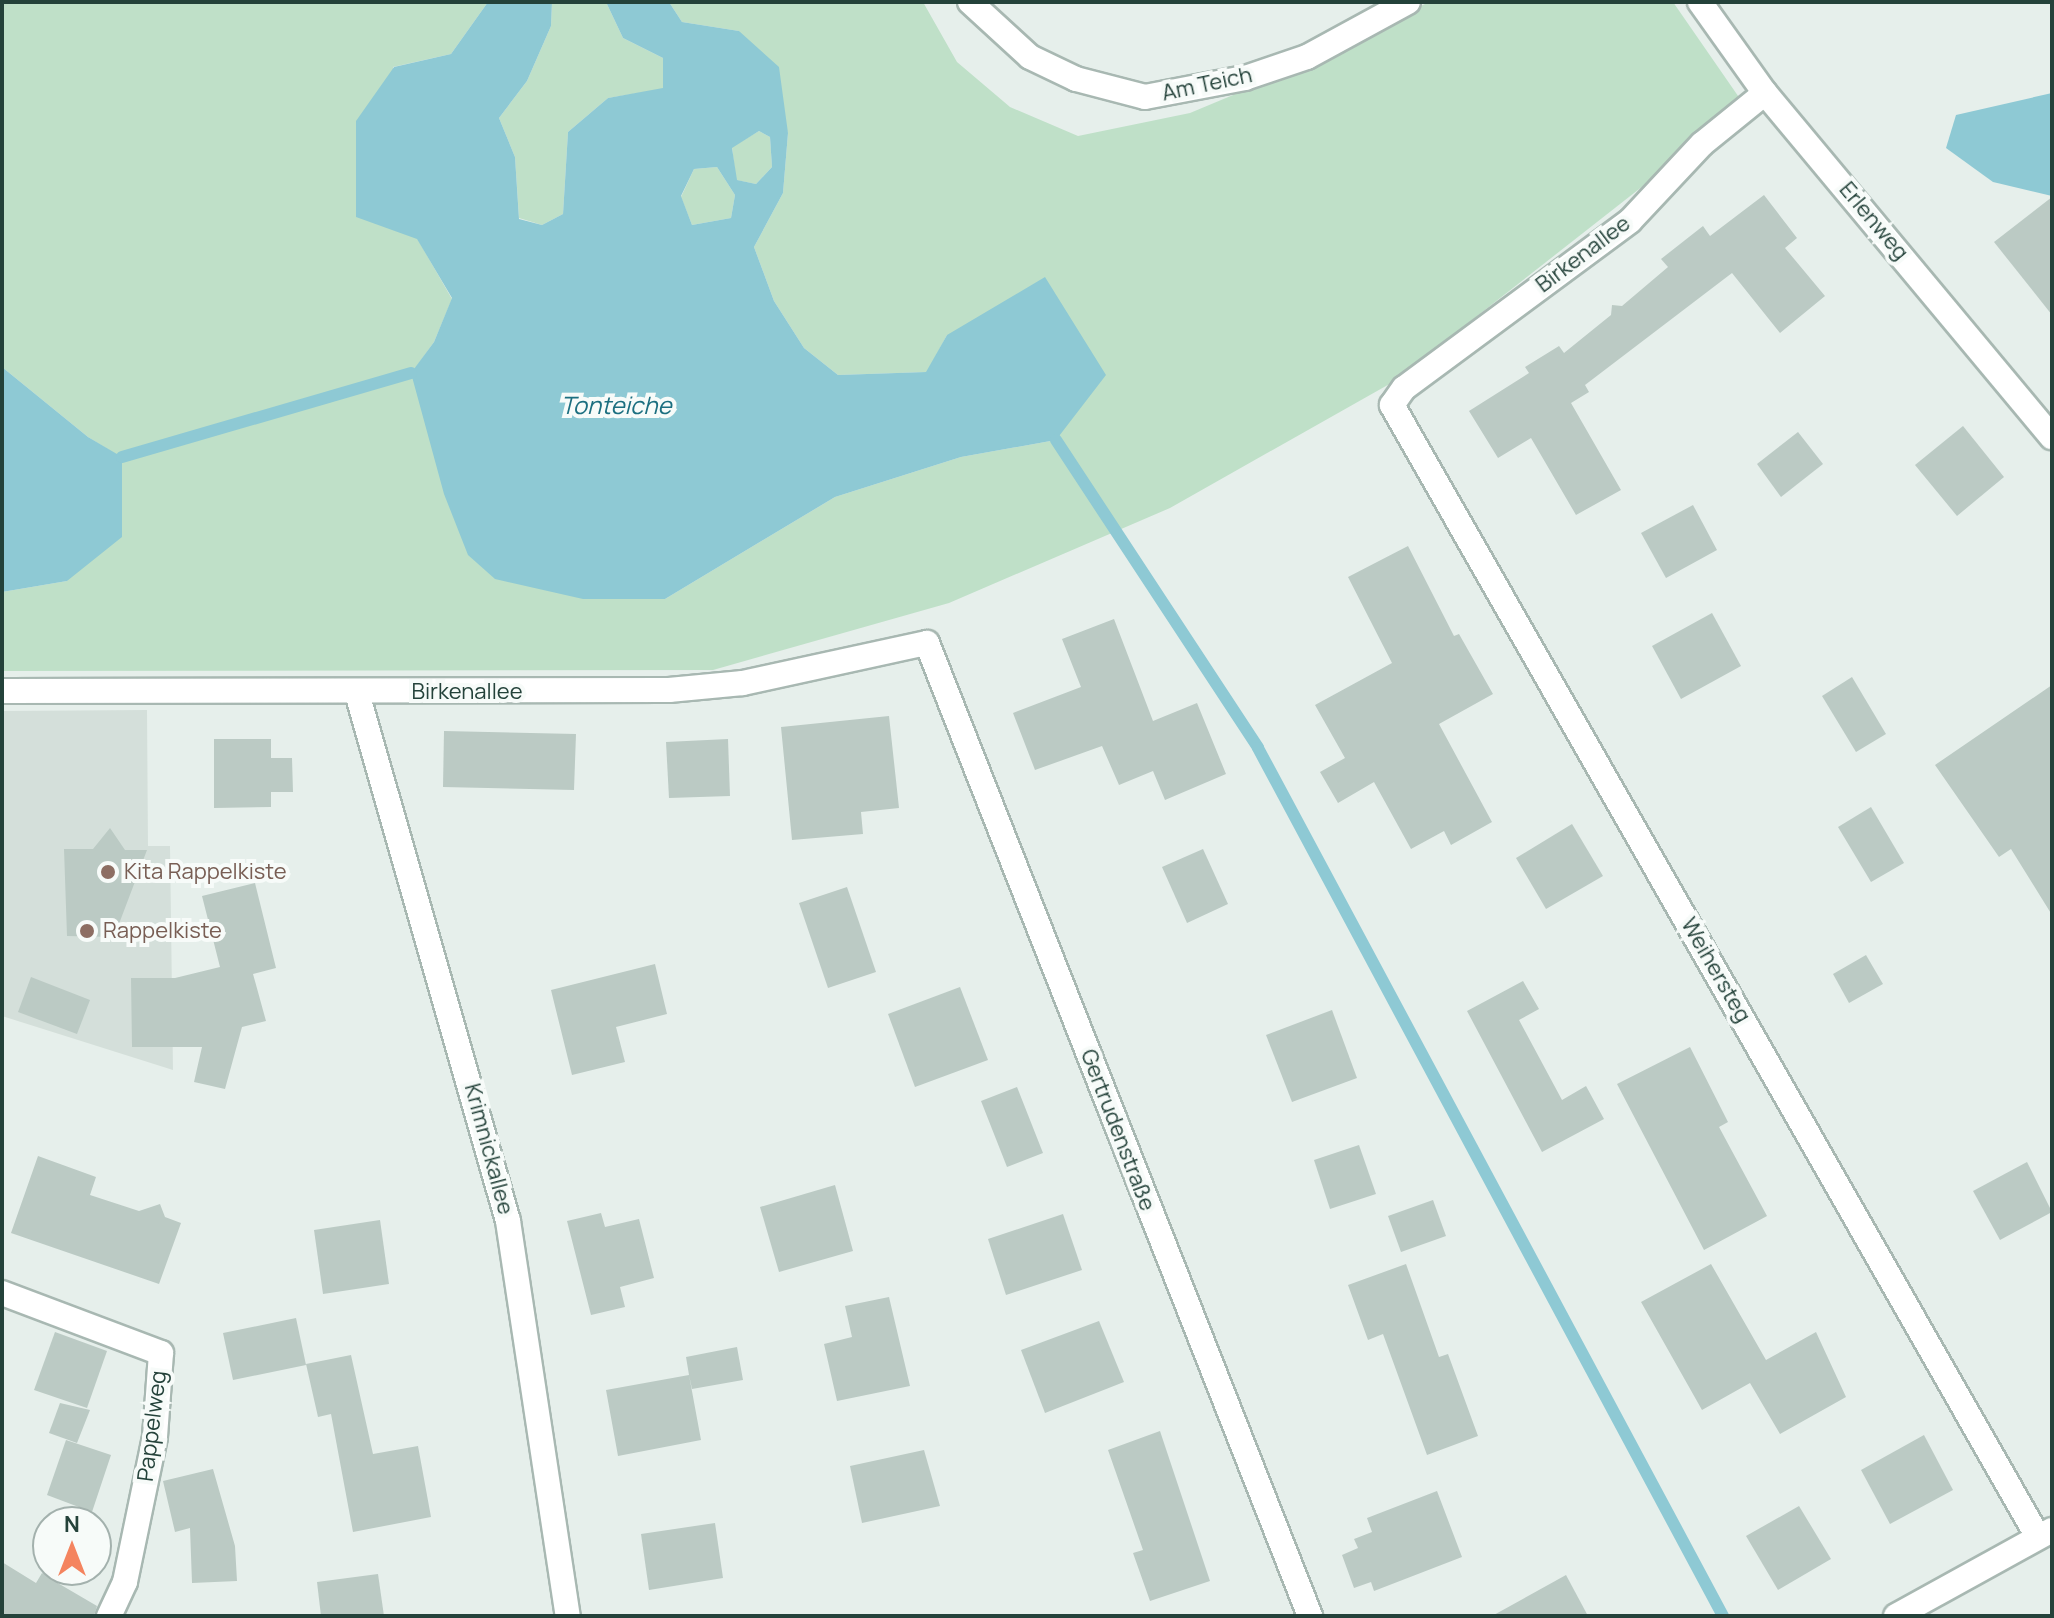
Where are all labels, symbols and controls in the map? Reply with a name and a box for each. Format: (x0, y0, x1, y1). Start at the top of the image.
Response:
street label: Am Teich (1159, 62, 1255, 106)
street label: Erlenweg (1834, 177, 1914, 265)
street label: Birkenallee (1531, 210, 1635, 298)
water label: Tonteiche (560, 391, 672, 419)
street label: Birkenallee (411, 679, 523, 705)
place label: Kita Rappelkiste (124, 859, 287, 885)
marker: Kita Rappelkiste (99, 863, 117, 881)
street label: Weihersteg (1675, 913, 1757, 1027)
place label: Rappelkiste (103, 918, 222, 944)
marker: Rappelkiste (78, 922, 96, 940)
street label: Gertrudenstraße (1075, 1046, 1161, 1214)
street label: Krimnickallee (459, 1081, 519, 1217)
street label: Pappelweg (132, 1369, 172, 1483)
north arrow (32, 1506, 112, 1586)
text: N (64, 1509, 80, 1539)

